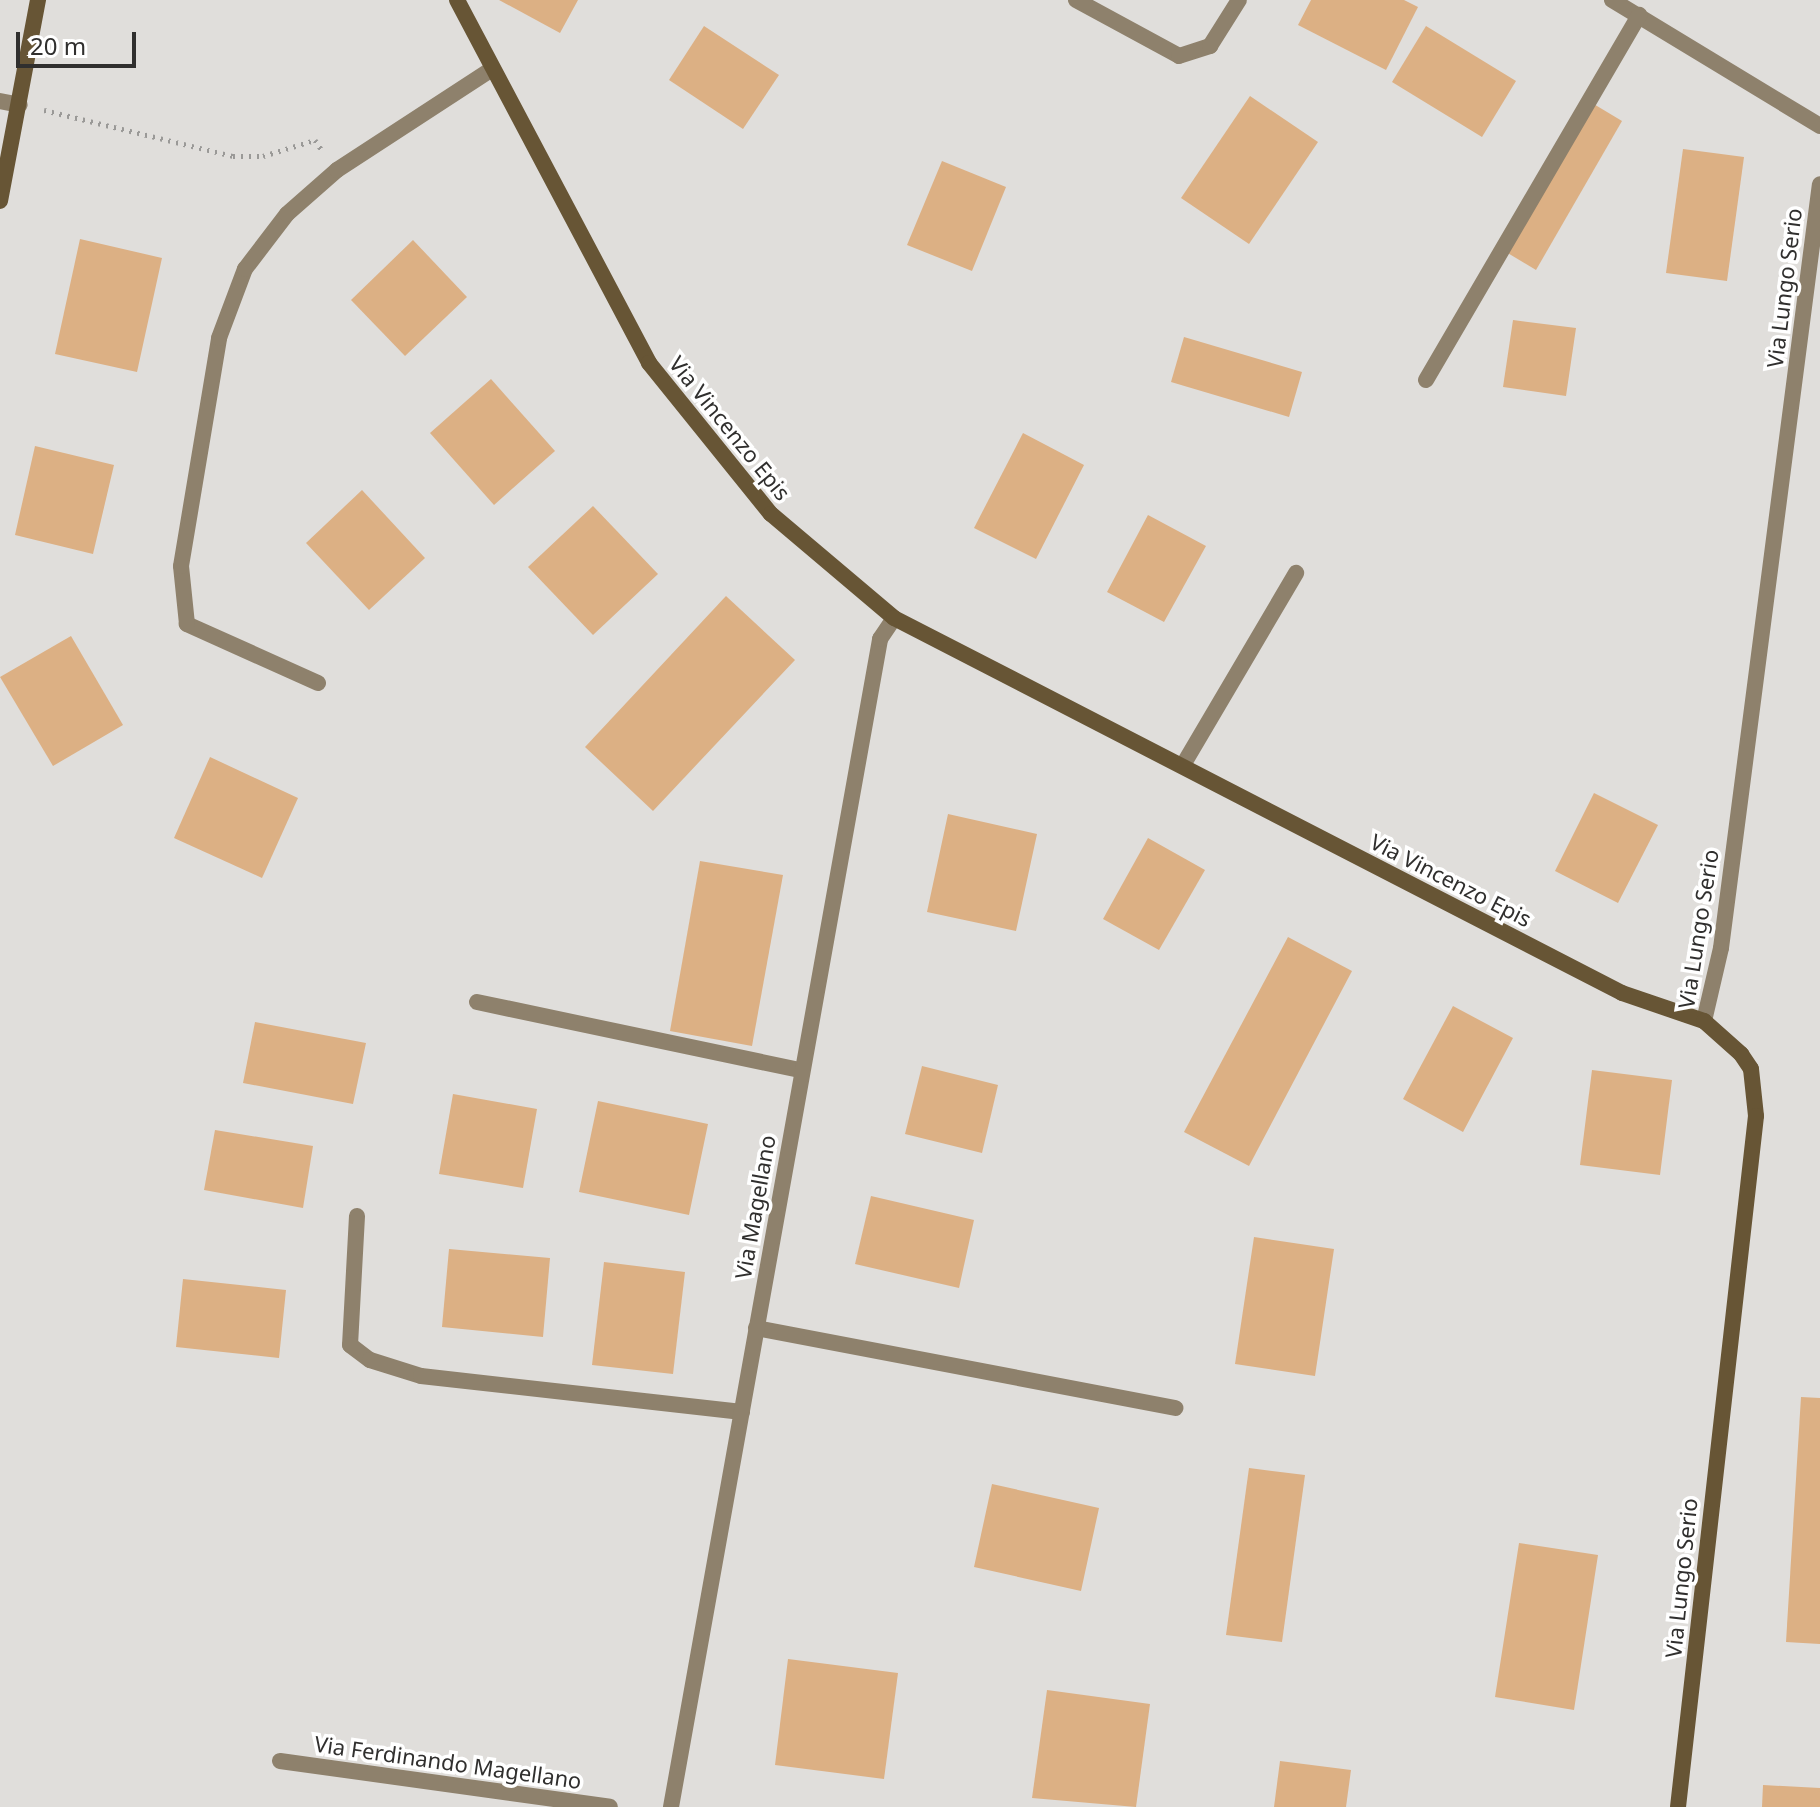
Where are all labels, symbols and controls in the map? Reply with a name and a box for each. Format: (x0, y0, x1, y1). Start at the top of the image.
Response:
scale bar (20, 16, 140, 66)
text: 20 m (30, 29, 86, 62)
street label: Via Lungo Serio (1761, 207, 1807, 369)
street label: Via Vincenzo Epis (664, 351, 796, 505)
street label: Via Vincenzo Epis (1366, 828, 1536, 932)
street label: Via Lungo Serio (1672, 848, 1724, 1010)
street label: Via Magellano (729, 1133, 781, 1281)
street label: Via Lungo Serio (1659, 1497, 1703, 1659)
street label: Via Ferdinando Magellano (313, 1730, 583, 1794)

